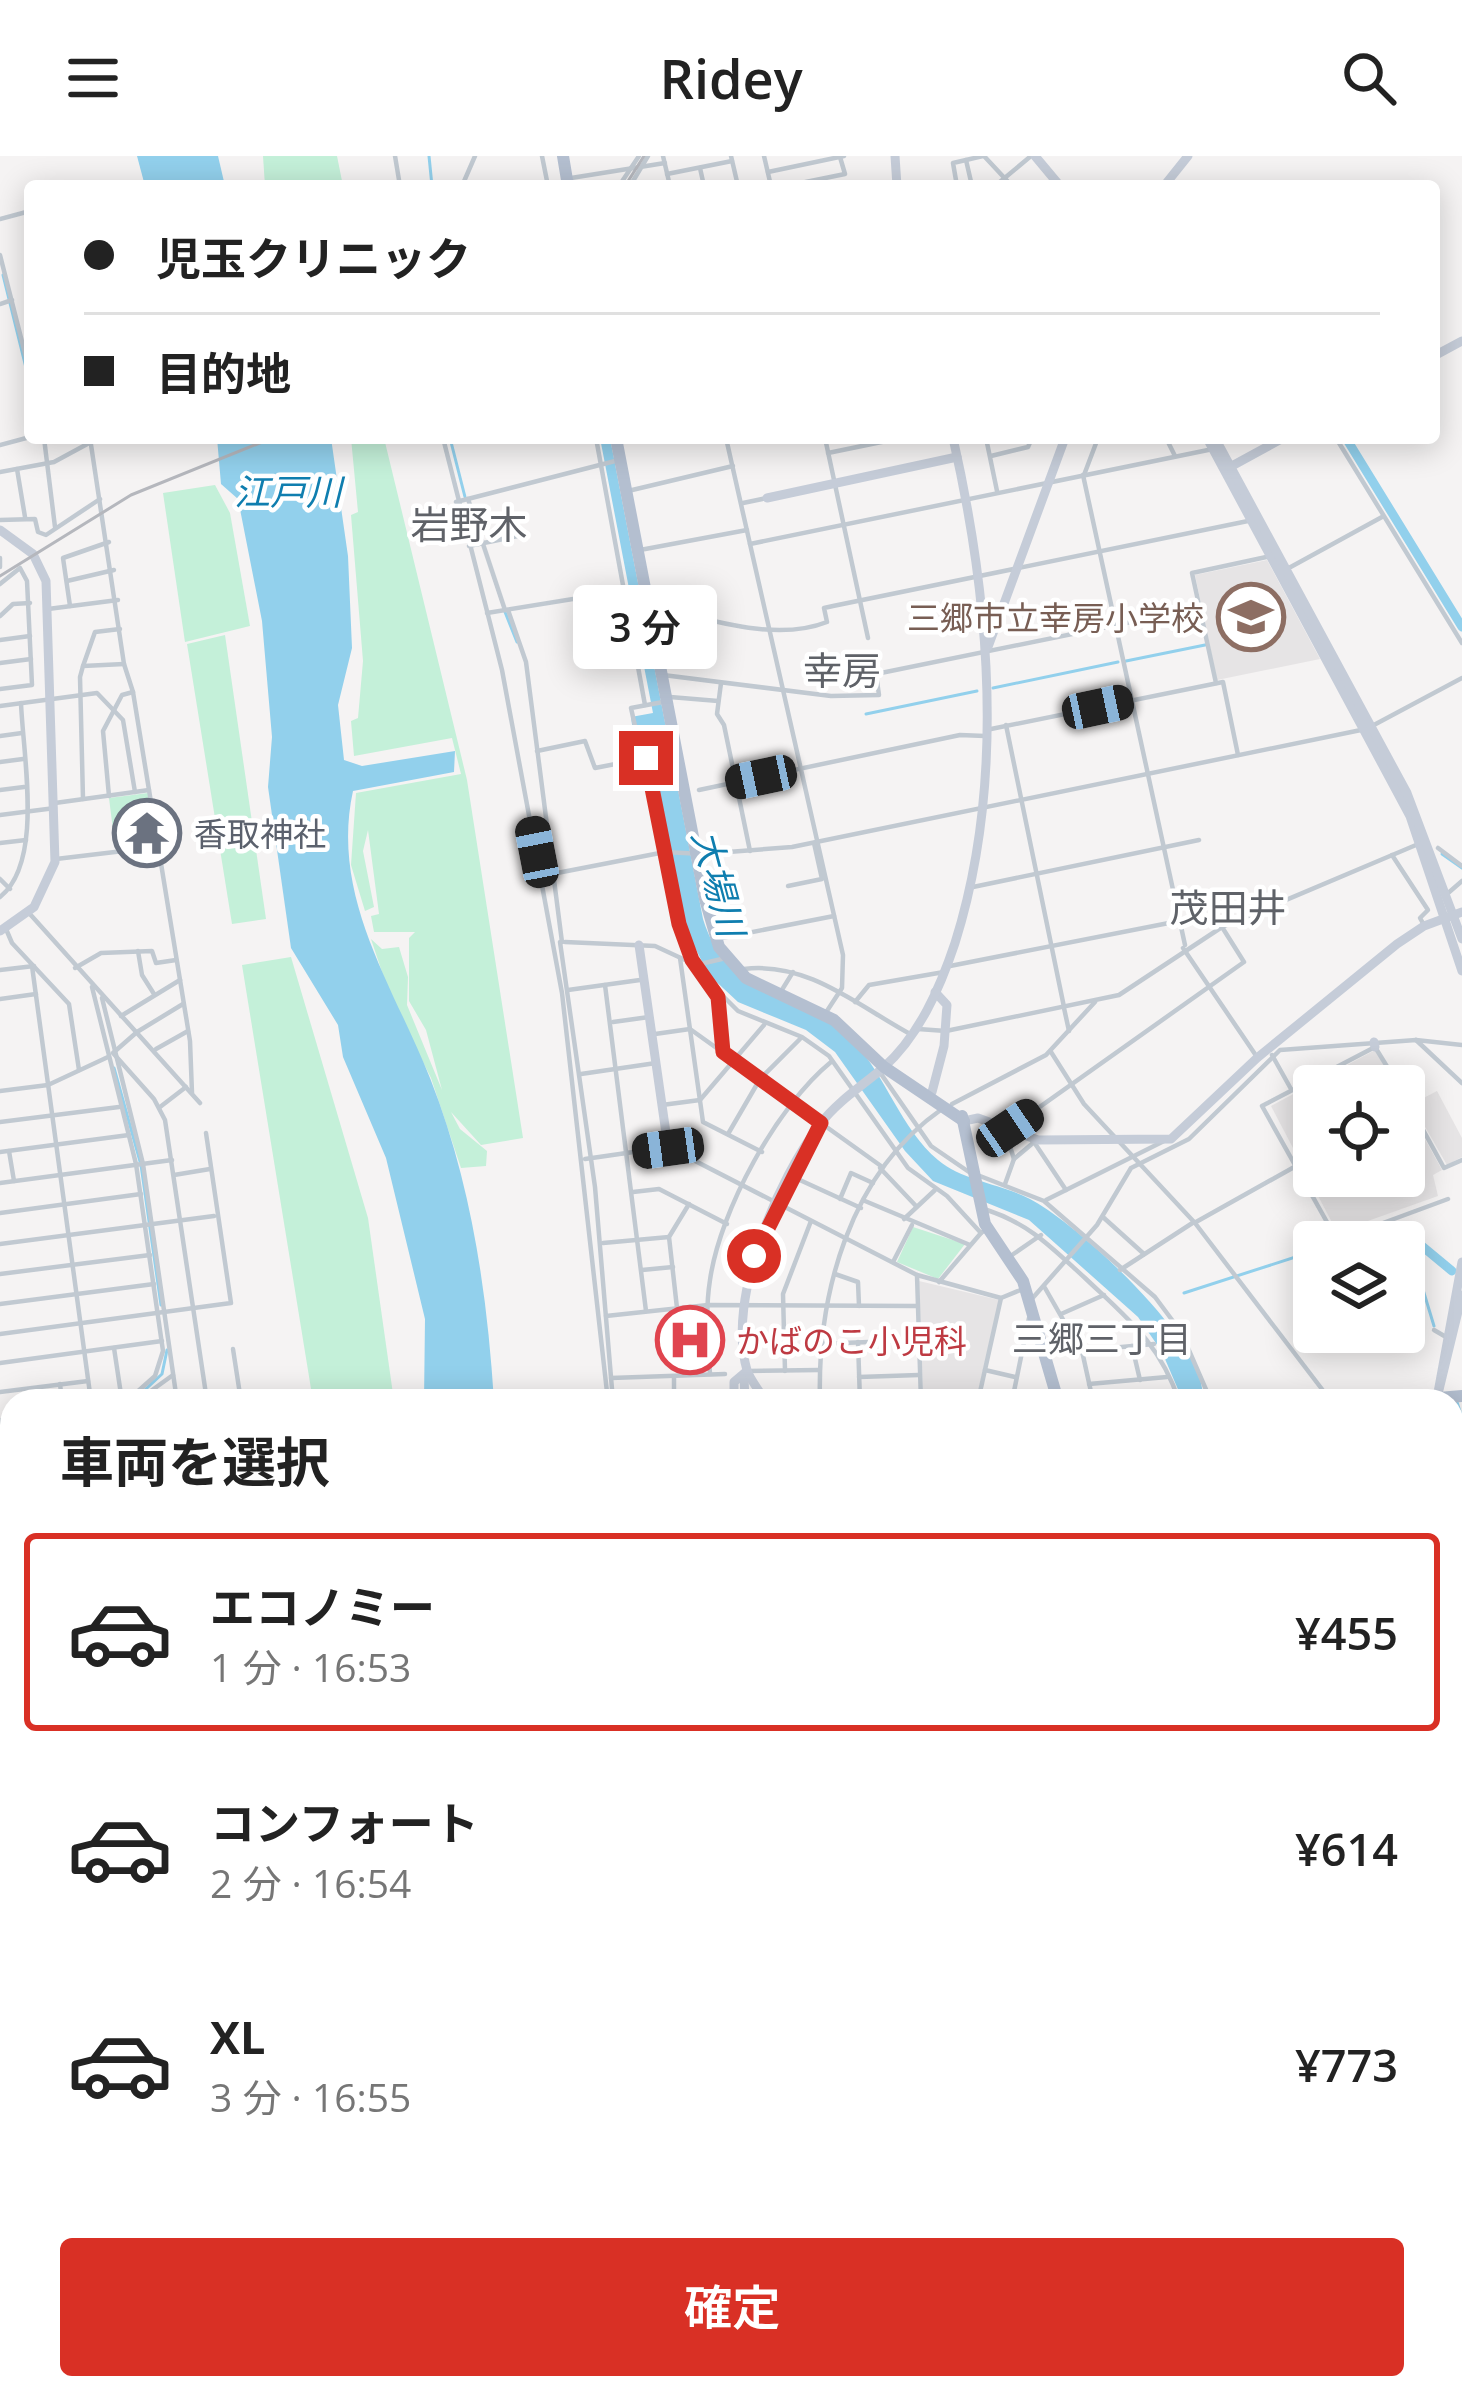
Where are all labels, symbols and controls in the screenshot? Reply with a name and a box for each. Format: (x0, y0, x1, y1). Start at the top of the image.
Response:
text: Ridey (659, 41, 803, 115)
icon: menu (60, 45, 126, 111)
icon: search (1336, 45, 1402, 111)
text: 児玉クリニック (156, 227, 471, 288)
text: 目的地 (156, 342, 291, 403)
water label: 江戸川 (234, 467, 346, 516)
district label: 岩野木 (410, 497, 528, 550)
school or university icon: 三郷市立幸房小学校 (1216, 582, 1286, 652)
callout: 3 分 (574, 584, 718, 668)
place label: 三郷市立幸房小学校 (907, 595, 1204, 640)
text: 3 分 (609, 600, 681, 653)
district label: 幸房 (803, 643, 881, 696)
car (1059, 682, 1137, 732)
route end (619, 731, 673, 785)
car (722, 752, 800, 802)
temple icon: 香取神社 (112, 798, 182, 868)
place label: 香取神社 (194, 811, 326, 856)
car (512, 813, 562, 891)
water label: 大場川 (681, 824, 758, 945)
district label: 茂田井 (1169, 880, 1287, 933)
map controls (1293, 1065, 1425, 1353)
button: locate (1293, 1065, 1425, 1197)
car (970, 1093, 1050, 1163)
car (630, 1125, 706, 1171)
button: layers (1293, 1221, 1425, 1353)
route start (727, 1229, 781, 1283)
hospital icon: かばのこ小児科 (655, 1305, 725, 1375)
district label: 三郷三丁目 (1012, 1314, 1192, 1363)
place label: かばのこ小児科 (736, 1318, 967, 1363)
text: 車両を選択 (60, 1424, 330, 1498)
text: エコノミー (210, 1576, 435, 1637)
icon: car (66, 1578, 174, 1686)
text: ¥455 (1295, 1602, 1398, 1663)
text: 1 分 · 16:53 (210, 1640, 411, 1693)
text: コンフォート (210, 1792, 479, 1853)
icon: car (66, 1794, 174, 1902)
text: ¥614 (1295, 1818, 1398, 1879)
text: 2 分 · 16:54 (210, 1856, 411, 1909)
text: XL (210, 2006, 265, 2067)
icon: car (66, 2010, 174, 2118)
text: ¥773 (1295, 2034, 1398, 2095)
text: 3 分 · 16:55 (210, 2070, 411, 2123)
button: 確定 (60, 2238, 1404, 2376)

